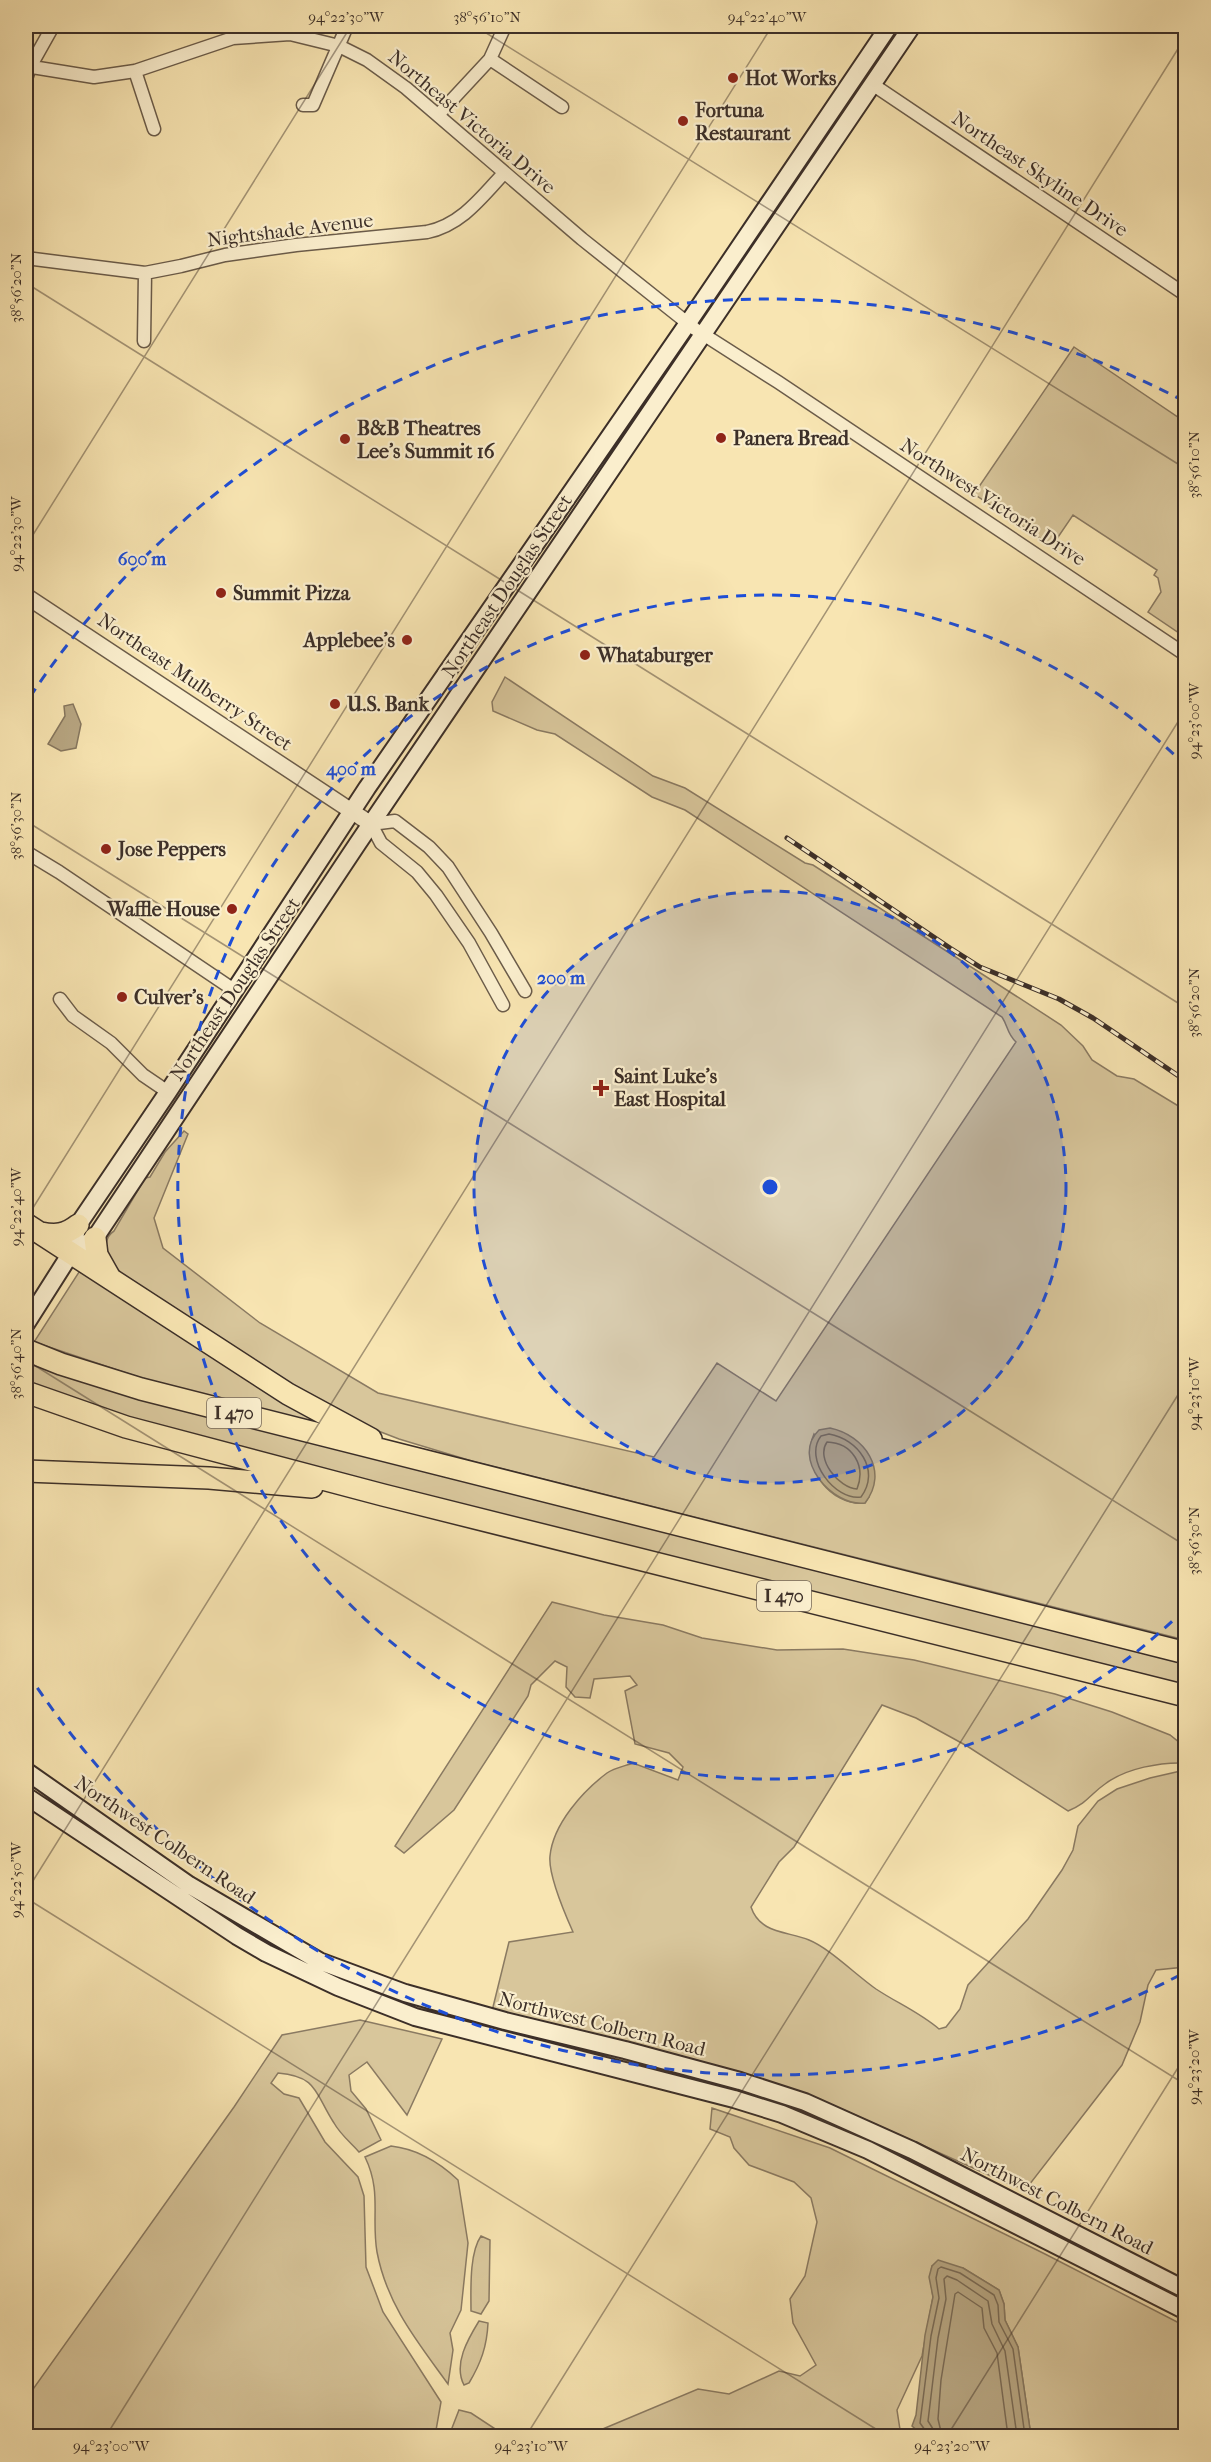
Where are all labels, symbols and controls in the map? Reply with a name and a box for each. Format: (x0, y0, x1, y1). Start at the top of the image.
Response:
text: 94°22'30"W (308, 8, 385, 26)
text: 38°56'10"N (453, 8, 521, 26)
text: 94°22'40"W (728, 8, 807, 26)
street label: Northeast Victoria Drive (384, 45, 560, 199)
place label: Hot Works (745, 67, 837, 90)
marker: Hot Works (726, 71, 740, 85)
place label: Fortuna Restaurant (694, 99, 791, 145)
street label: Northeast Skyline Drive (948, 107, 1132, 241)
marker: Fortuna Restaurant (676, 114, 690, 128)
street label: Nightshade Avenue (206, 208, 374, 252)
text: 38°56'20"N (7, 252, 25, 323)
place label: B&B Theatres Lee's Summit 16 (357, 417, 496, 463)
place label: Panera Bread (733, 427, 850, 450)
marker: Panera Bread (714, 431, 728, 445)
text: 38°56'10"N (1185, 431, 1203, 499)
marker: B&B Theatres Lee's Summit 16 (338, 432, 352, 446)
street label: Northwest Victoria Drive (896, 434, 1090, 571)
street label: Northeast Douglas Street (437, 490, 577, 682)
text: 94°22'30"W (7, 495, 25, 572)
text: 600 m (118, 549, 167, 570)
place label: Summit Pizza (233, 582, 351, 605)
marker: Summit Pizza (214, 586, 228, 600)
street label: Northeast Mulberry Street (93, 608, 297, 756)
place label: Applebee's (301, 629, 396, 652)
marker: Applebee's (400, 633, 414, 647)
place label: Whataburger (596, 644, 713, 667)
marker: Whataburger (578, 648, 592, 662)
text: 94°23'00"W (1185, 682, 1203, 759)
place label: U.S. Bank (346, 693, 430, 716)
marker: U.S. Bank (328, 697, 342, 711)
text: 400 m (325, 759, 377, 780)
text: 38°56'30"N (7, 791, 25, 860)
place label: Jose Peppers (116, 838, 226, 861)
marker: Jose Peppers (99, 842, 113, 856)
street label: Northeast Douglas Street (165, 893, 305, 1085)
place label: Waffle House (106, 898, 220, 921)
marker: Waffle House (225, 902, 239, 916)
text: 38°56'20"N (1185, 967, 1203, 1038)
text: 200 m (537, 968, 586, 989)
place label: Culver's (134, 986, 204, 1009)
marker: Culver's (115, 990, 129, 1004)
place label: Saint Luke's East Hospital (614, 1065, 726, 1111)
marker: Saint Luke's East Hospital (592, 1079, 610, 1097)
text: 94°22'40"W (7, 1167, 25, 1246)
centre of rings (760, 1177, 780, 1197)
text: 38°56'40"N (7, 1328, 25, 1400)
text: 94°23'10"W (1185, 1356, 1203, 1431)
road number: I 470 (207, 1398, 261, 1428)
text: 38°56'30"N (1185, 1506, 1203, 1575)
road number: I 470 (757, 1581, 811, 1611)
street label: Northwest Colbern Road (70, 1771, 261, 1910)
text: 94°22'50"W (7, 1841, 25, 1918)
street label: Northwest Colbern Road (496, 1987, 709, 2061)
text: 94°23'20"W (1185, 2028, 1203, 2105)
street label: Northwest Colbern Road (957, 2142, 1158, 2260)
text: 94°23'00"W (73, 2437, 150, 2455)
text: 94°23'10"W (494, 2437, 569, 2455)
text: 94°23'20"W (914, 2437, 991, 2455)

